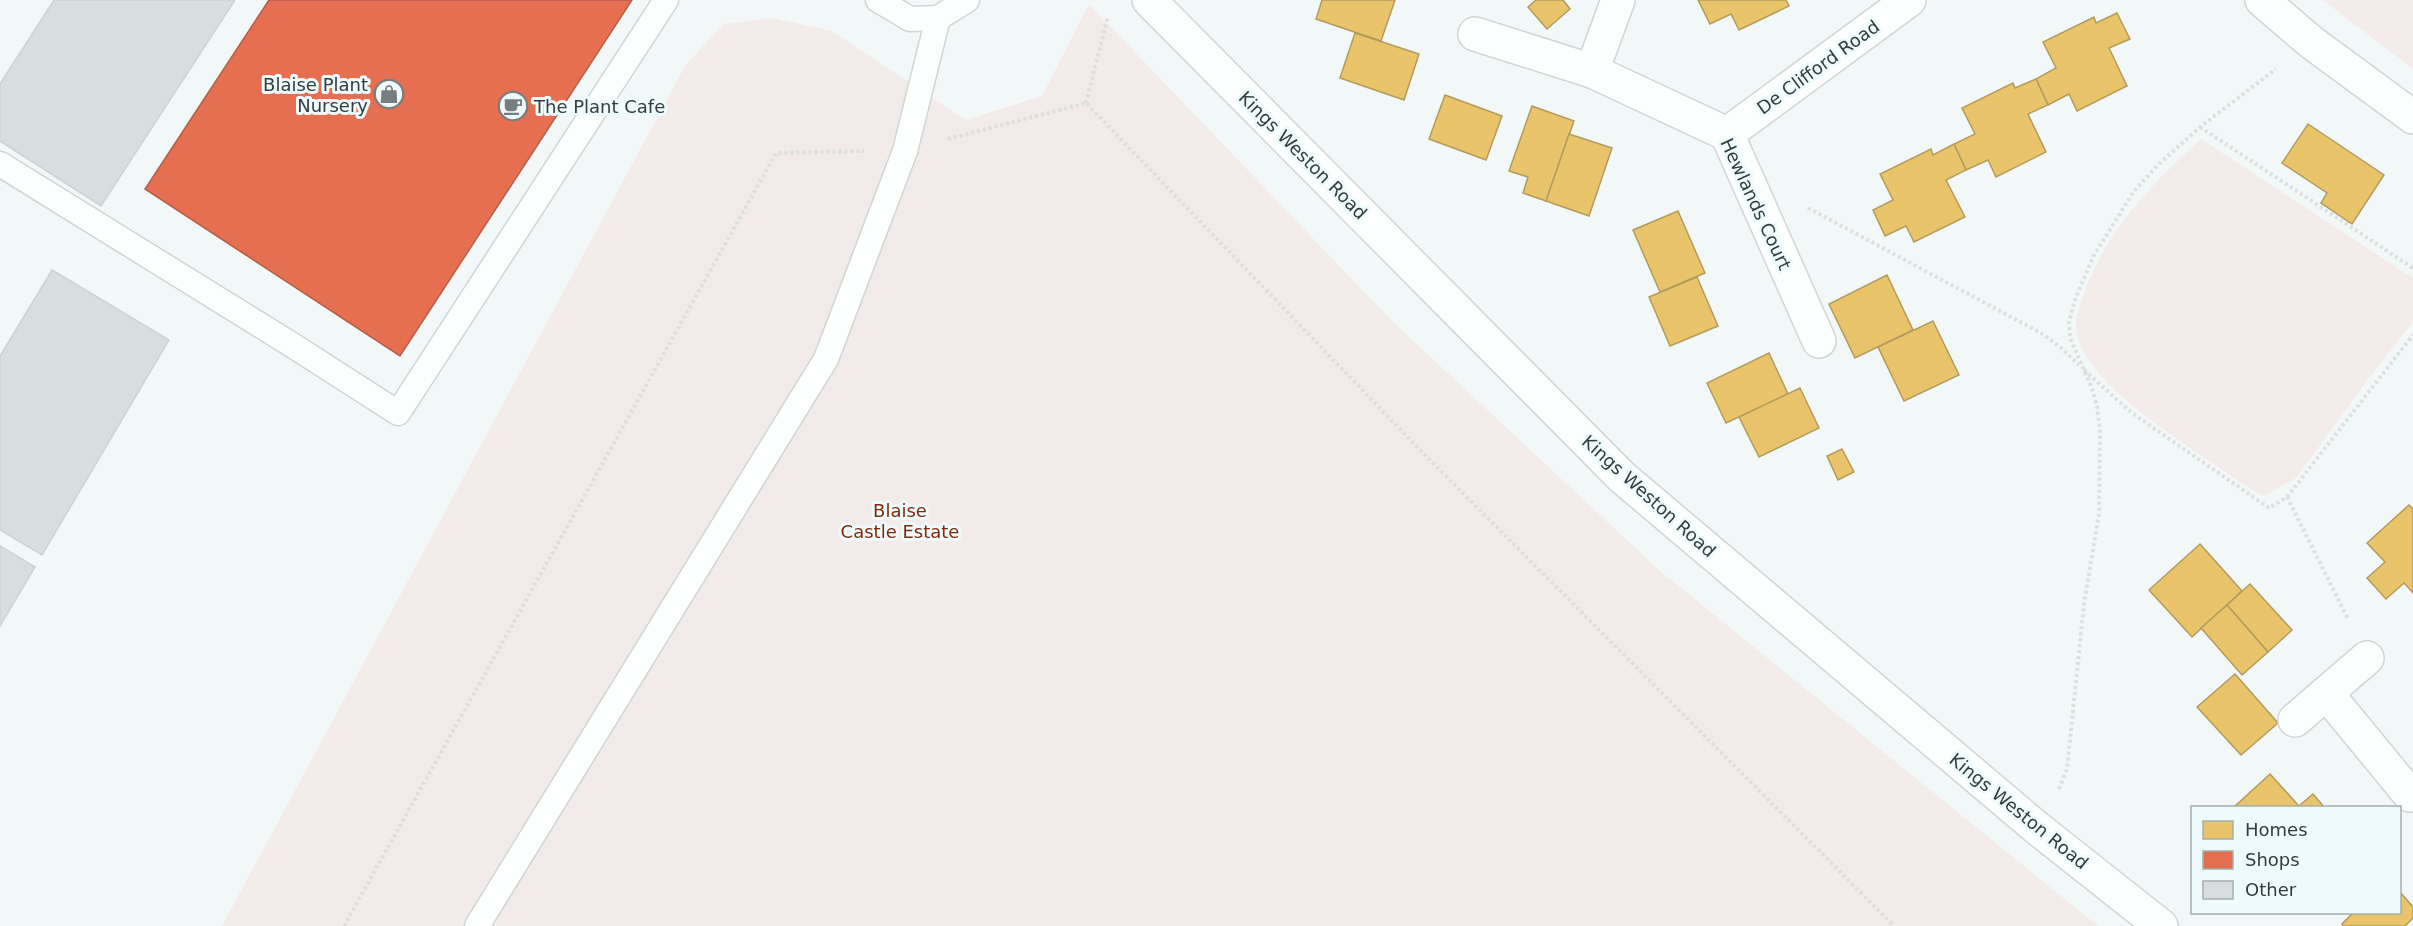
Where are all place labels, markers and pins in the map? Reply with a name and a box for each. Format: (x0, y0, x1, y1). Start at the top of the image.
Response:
place label: Blaise Plant Nursery (263, 74, 368, 116)
shop icon: Blaise Plant Nursery (373, 78, 405, 110)
cafe icon: The Plant Cafe (497, 90, 529, 122)
place label: The Plant Cafe (533, 96, 665, 117)

